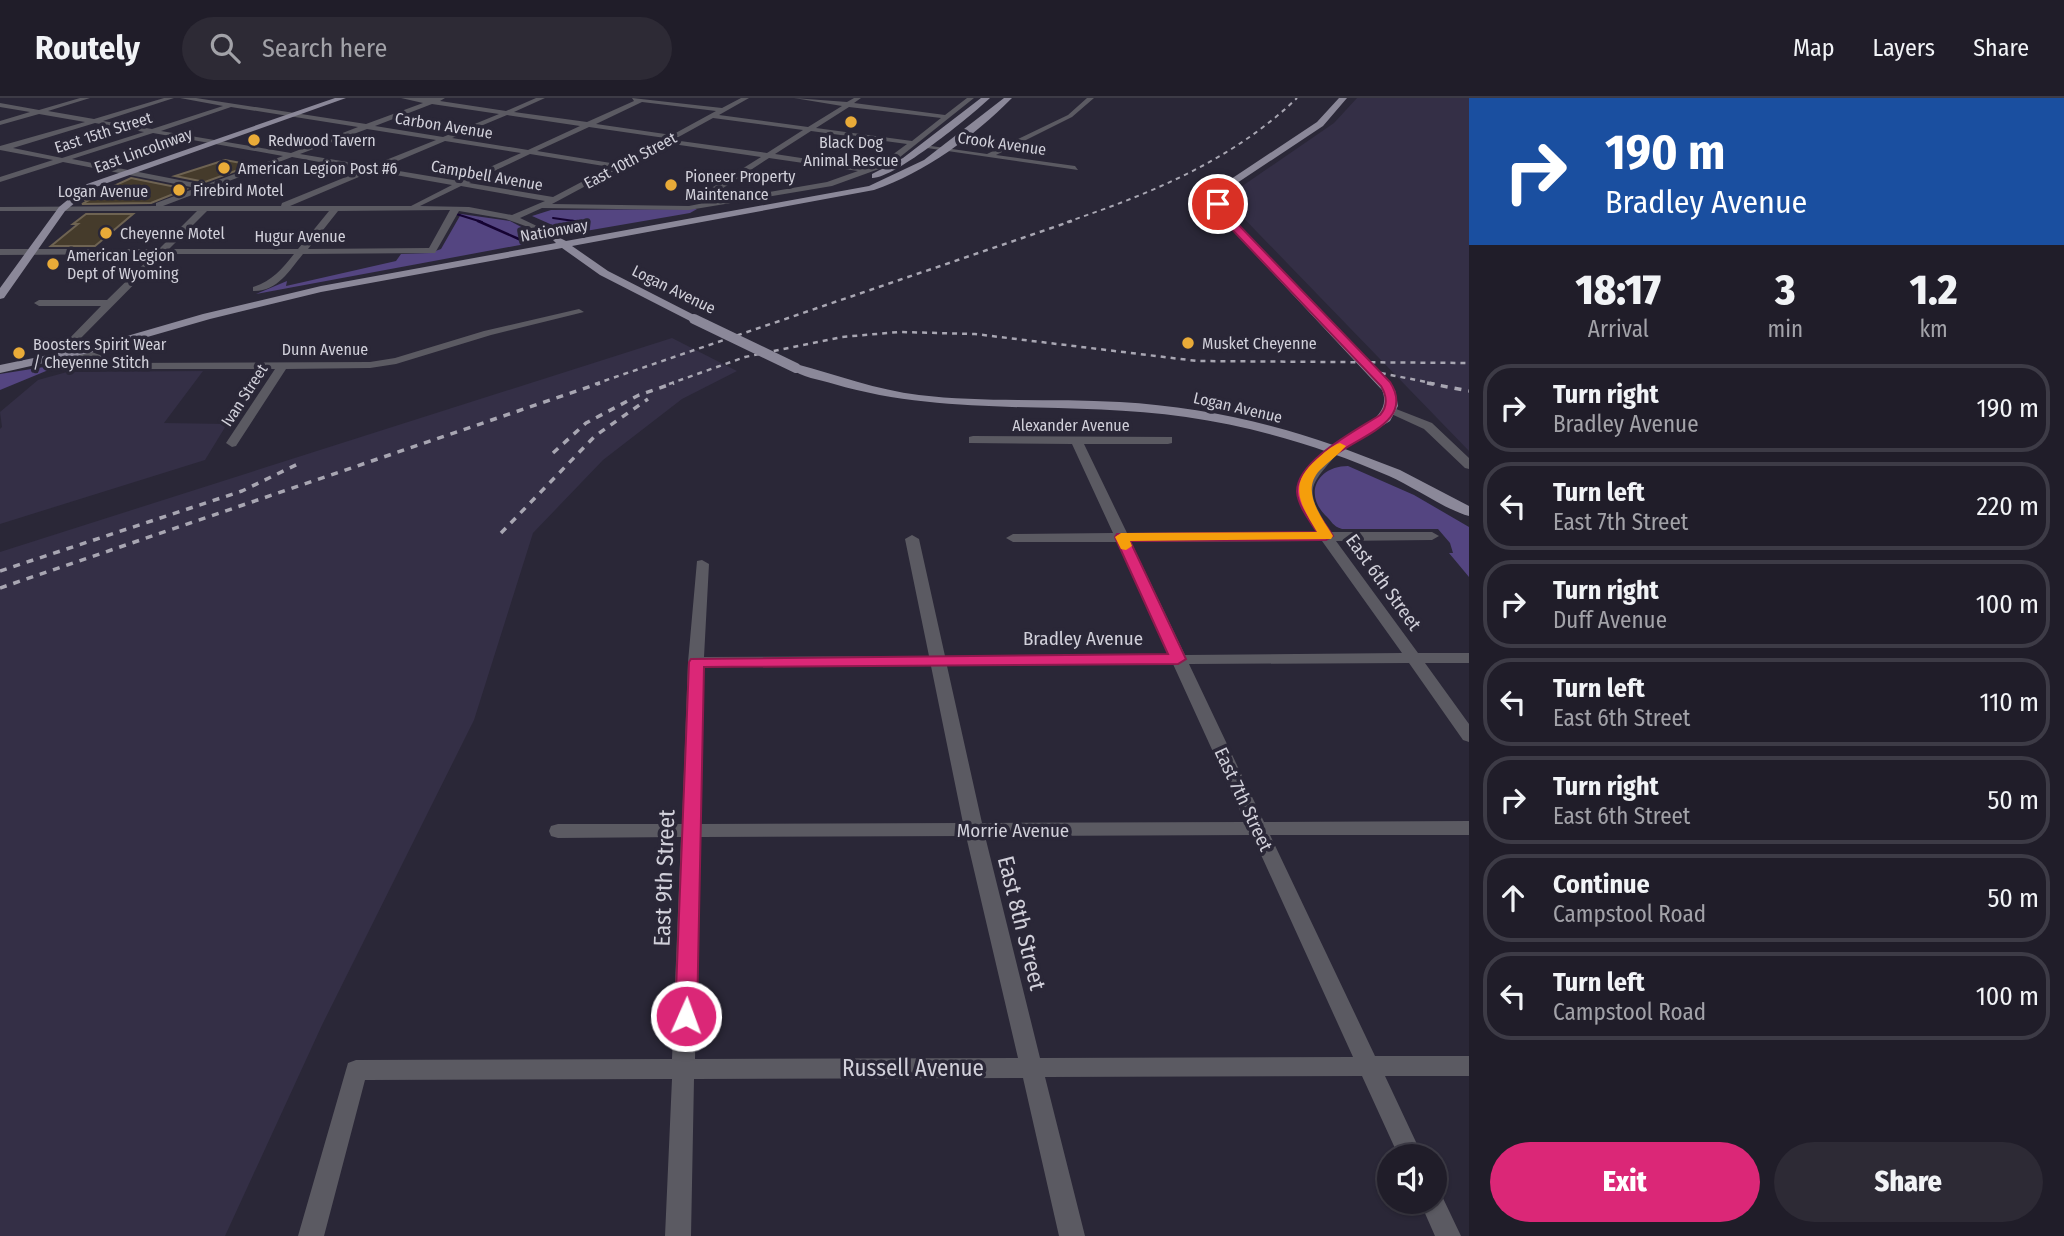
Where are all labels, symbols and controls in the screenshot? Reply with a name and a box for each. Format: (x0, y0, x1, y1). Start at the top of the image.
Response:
search box (182, 17, 672, 80)
text: Routely (35, 28, 140, 68)
icon: search (206, 29, 244, 67)
text: Search here (262, 33, 387, 64)
text: Map (1793, 34, 1835, 62)
text: Layers (1873, 34, 1935, 62)
text: Share (1973, 34, 2029, 62)
street label: East 15th Street (52, 108, 155, 157)
street label: Carbon Avenue (394, 108, 494, 143)
marker: Black Dog Animal Rescue (843, 114, 859, 130)
text: 190 m (1605, 123, 1725, 182)
street label: East Lincolnway (92, 124, 196, 177)
icon: right (1490, 126, 1581, 217)
street label: East 10th Street (581, 128, 680, 193)
street label: Crook Avenue (956, 128, 1047, 159)
place label: Redwood Tavern (268, 131, 376, 150)
marker: Redwood Tavern (246, 132, 262, 148)
place label: Black Dog Animal Rescue (803, 133, 899, 170)
street label: Campbell Avenue (429, 156, 544, 195)
place label: American Legion Post #6 (238, 159, 397, 178)
marker: American Legion Post #6 (216, 160, 232, 176)
place label: Pioneer Property Maintenance (685, 167, 796, 204)
pin (1188, 174, 1248, 234)
marker: Pioneer Property Maintenance (663, 177, 679, 193)
place label: Firebird Motel (193, 181, 284, 200)
street label: Logan Avenue (58, 182, 148, 201)
marker: Firebird Motel (171, 182, 187, 198)
text: Bradley Avenue (1605, 183, 1807, 221)
icon: arrive (1199, 185, 1237, 223)
street label: Nationway (519, 215, 590, 246)
place label: Cheyenne Motel (120, 224, 225, 243)
marker: Cheyenne Motel (98, 225, 114, 241)
street label: Hugur Avenue (254, 227, 346, 246)
place label: American Legion Dept of Wyoming (67, 246, 179, 283)
marker: American Legion Dept of Wyoming (45, 256, 61, 272)
street label: Logan Avenue (629, 261, 719, 318)
text: 18:17 (1576, 265, 1661, 315)
text: 3 (1775, 265, 1796, 315)
text: 1.2 (1910, 265, 1957, 315)
text: Arrival (1588, 315, 1649, 343)
text: min (1768, 315, 1803, 343)
text: km (1919, 315, 1948, 343)
place label: Musket Cheyenne (1202, 334, 1317, 353)
place label: Boosters Spirit Wear / Cheyenne Stitch (33, 335, 167, 372)
marker: Musket Cheyenne (1180, 335, 1196, 351)
street label: Dunn Avenue (282, 340, 368, 359)
marker: Boosters Spirit Wear / Cheyenne Stitch (11, 345, 27, 361)
street label: Ivan Street (217, 360, 272, 430)
text: Turn right (1553, 379, 1659, 410)
street label: Logan Avenue (1192, 388, 1284, 427)
icon: right (1494, 389, 1532, 427)
text: 190 m (1977, 393, 2039, 424)
text: Bradley Avenue (1553, 410, 1699, 438)
street label: Alexander Avenue (1012, 416, 1130, 435)
text: Turn left (1553, 477, 1645, 508)
icon: left (1494, 487, 1532, 525)
text: 220 m (1976, 491, 2039, 522)
text: East 7th Street (1553, 508, 1688, 536)
street label: East 6th Street (1341, 530, 1427, 636)
text: Turn right (1553, 575, 1659, 606)
icon: right (1494, 585, 1532, 623)
text: 100 m (1976, 589, 2039, 620)
text: Duff Avenue (1553, 606, 1667, 634)
street label: Bradley Avenue (1023, 627, 1143, 650)
text: Turn left (1553, 673, 1645, 704)
icon: left (1494, 683, 1532, 721)
text: 110 m (1979, 687, 2039, 718)
text: East 6th Street (1553, 704, 1690, 732)
street label: East 7th Street (1210, 744, 1278, 855)
text: Turn right (1553, 771, 1659, 802)
icon: right (1494, 781, 1532, 819)
text: 50 m (1987, 785, 2039, 816)
text: East 6th Street (1553, 802, 1690, 830)
street label: East 9th Street (648, 809, 680, 947)
street label: Morrie Avenue (957, 819, 1069, 842)
street label: East 8th Street (992, 853, 1052, 994)
text: Continue (1553, 869, 1650, 900)
icon: ahead (1494, 879, 1532, 917)
text: 50 m (1987, 883, 2039, 914)
text: Campstool Road (1553, 900, 1706, 928)
text: Turn left (1553, 967, 1645, 998)
icon: left (1494, 977, 1532, 1015)
position arrow (649, 979, 723, 1053)
text: 100 m (1976, 981, 2039, 1012)
text: Campstool Road (1553, 998, 1706, 1026)
street label: Russell Avenue (842, 1054, 984, 1082)
button: Exit (1490, 1142, 1760, 1222)
button: Share (1774, 1142, 2043, 1222)
map controls (1377, 1144, 1447, 1214)
button: sound (1377, 1144, 1447, 1214)

